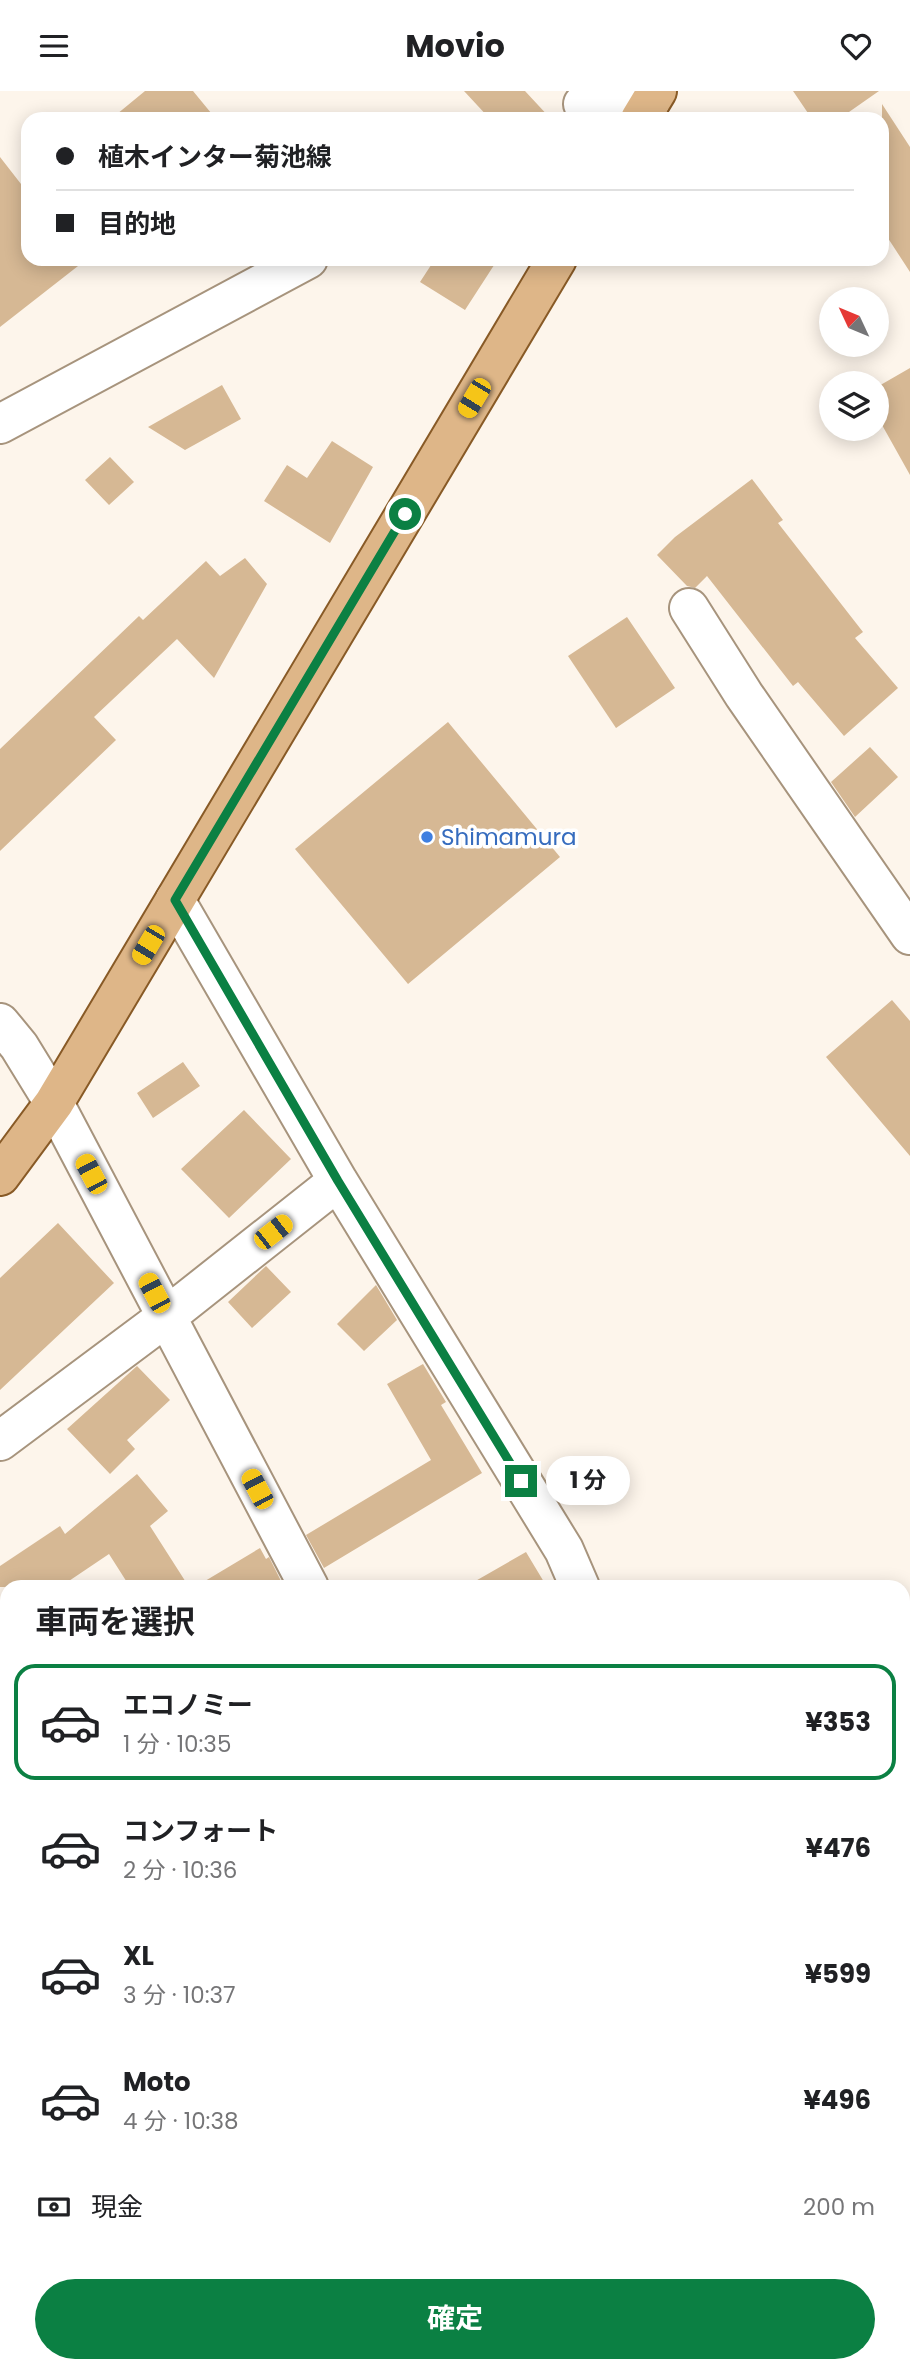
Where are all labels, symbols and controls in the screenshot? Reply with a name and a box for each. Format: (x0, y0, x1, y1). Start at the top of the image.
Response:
text: Movio (405, 23, 505, 68)
icon: menu (35, 27, 73, 65)
icon: heart (837, 27, 875, 65)
text: 植木インター菊池線 (98, 139, 332, 175)
text: 目的地 (98, 206, 176, 242)
north arrow (819, 287, 889, 357)
map controls (819, 287, 889, 441)
button: layers (819, 371, 889, 441)
car (455, 375, 494, 421)
route start (389, 498, 421, 530)
place label: Shimamura (441, 821, 577, 853)
marker: Shimamura (419, 829, 435, 845)
car (129, 922, 168, 968)
car (72, 1151, 111, 1197)
car (250, 1211, 297, 1253)
car (135, 1270, 174, 1316)
callout: 1 分 (546, 1457, 630, 1505)
text: 1 分 (570, 1464, 606, 1496)
route end (505, 1465, 537, 1497)
car (238, 1466, 277, 1512)
text: 車両を選択 (35, 1599, 195, 1644)
text: エコノミー (123, 1687, 253, 1723)
icon: car (39, 1691, 102, 1754)
text: ¥353 (805, 1704, 871, 1740)
text: 1 分 · 10:35 (123, 1728, 231, 1760)
text: コンフォート (123, 1813, 278, 1849)
icon: car (39, 1817, 102, 1880)
text: ¥476 (805, 1830, 871, 1866)
text: 2 分 · 10:36 (123, 1854, 237, 1886)
text: XL (123, 1938, 154, 1974)
icon: car (39, 1943, 102, 2006)
text: ¥599 (805, 1956, 871, 1992)
text: 3 分 · 10:37 (123, 1979, 236, 2011)
text: Moto (123, 2064, 191, 2100)
icon: car (39, 2069, 102, 2132)
text: ¥496 (803, 2082, 871, 2118)
text: 4 分 · 10:38 (123, 2105, 239, 2137)
icon: cash (35, 2188, 73, 2226)
text: 現金 (91, 2189, 143, 2225)
text: 200 m (803, 2191, 875, 2223)
button: 確定 (35, 2279, 875, 2359)

